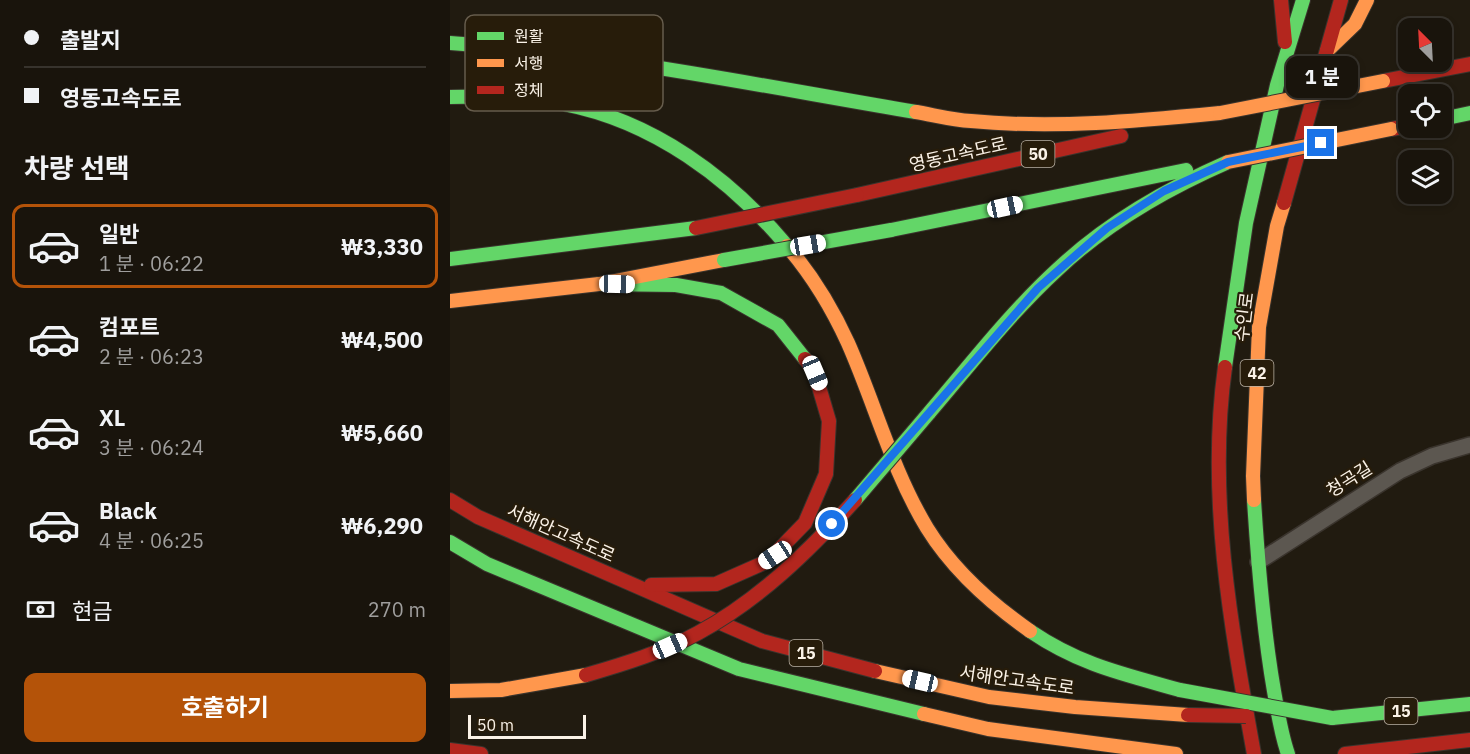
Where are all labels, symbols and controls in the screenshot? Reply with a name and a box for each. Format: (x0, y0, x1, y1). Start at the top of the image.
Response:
legend (465, 15, 663, 111)
north arrow (1398, 18, 1452, 72)
map controls (1398, 18, 1452, 204)
text: 출발지 (60, 25, 121, 54)
text: 원활 (514, 26, 544, 46)
text: 서행 (514, 53, 543, 73)
callout: 1 분 (1285, 56, 1357, 98)
text: 1 분 (1304, 63, 1340, 90)
text: 정체 (514, 80, 543, 100)
text: 영동고속도로 (60, 83, 181, 112)
button: locate (1398, 84, 1452, 138)
route end (1307, 129, 1334, 156)
street label: 영동고속도로 (907, 132, 1009, 176)
road number: 50 (1022, 141, 1054, 167)
text: 차량 선택 (24, 150, 130, 185)
button: layers (1398, 150, 1452, 204)
car (986, 194, 1024, 220)
icon: car (27, 219, 81, 273)
text: 일반 (99, 219, 139, 248)
text: ₩3,330 (341, 232, 423, 261)
car (789, 233, 827, 257)
text: 1 분 · 06:22 (99, 250, 204, 277)
car (599, 275, 635, 293)
street label: 수인로 (1230, 291, 1258, 343)
icon: car (27, 312, 81, 366)
text: 컴포트 (99, 312, 160, 341)
text: ₩4,500 (341, 325, 423, 354)
text: 2 분 · 06:23 (99, 343, 204, 370)
car (800, 353, 830, 393)
road number: 42 (1240, 360, 1274, 386)
text: XL (99, 403, 125, 432)
icon: car (27, 405, 81, 459)
text: ₩5,660 (341, 418, 423, 447)
text: 3 분 · 06:24 (99, 434, 204, 461)
street label: 청곡길 (1322, 456, 1376, 502)
text: Black (99, 496, 157, 525)
icon: car (27, 498, 81, 552)
street label: 서해안고속도로 (503, 499, 619, 567)
route start (818, 510, 845, 537)
text: ₩6,290 (341, 511, 423, 540)
text: 4 분 · 06:25 (99, 527, 204, 554)
car (755, 538, 795, 572)
icon: cash (24, 593, 57, 626)
text: 현금 (72, 596, 112, 625)
text: 270 m (368, 596, 426, 623)
car (650, 630, 690, 662)
road number: 15 (790, 640, 822, 666)
street label: 서해안고속도로 (958, 661, 1076, 699)
car (900, 668, 940, 694)
button: 호출하기 (24, 673, 426, 742)
road number: 15 (1384, 698, 1418, 724)
scale bar (468, 712, 586, 740)
text: 50 m (477, 715, 514, 735)

